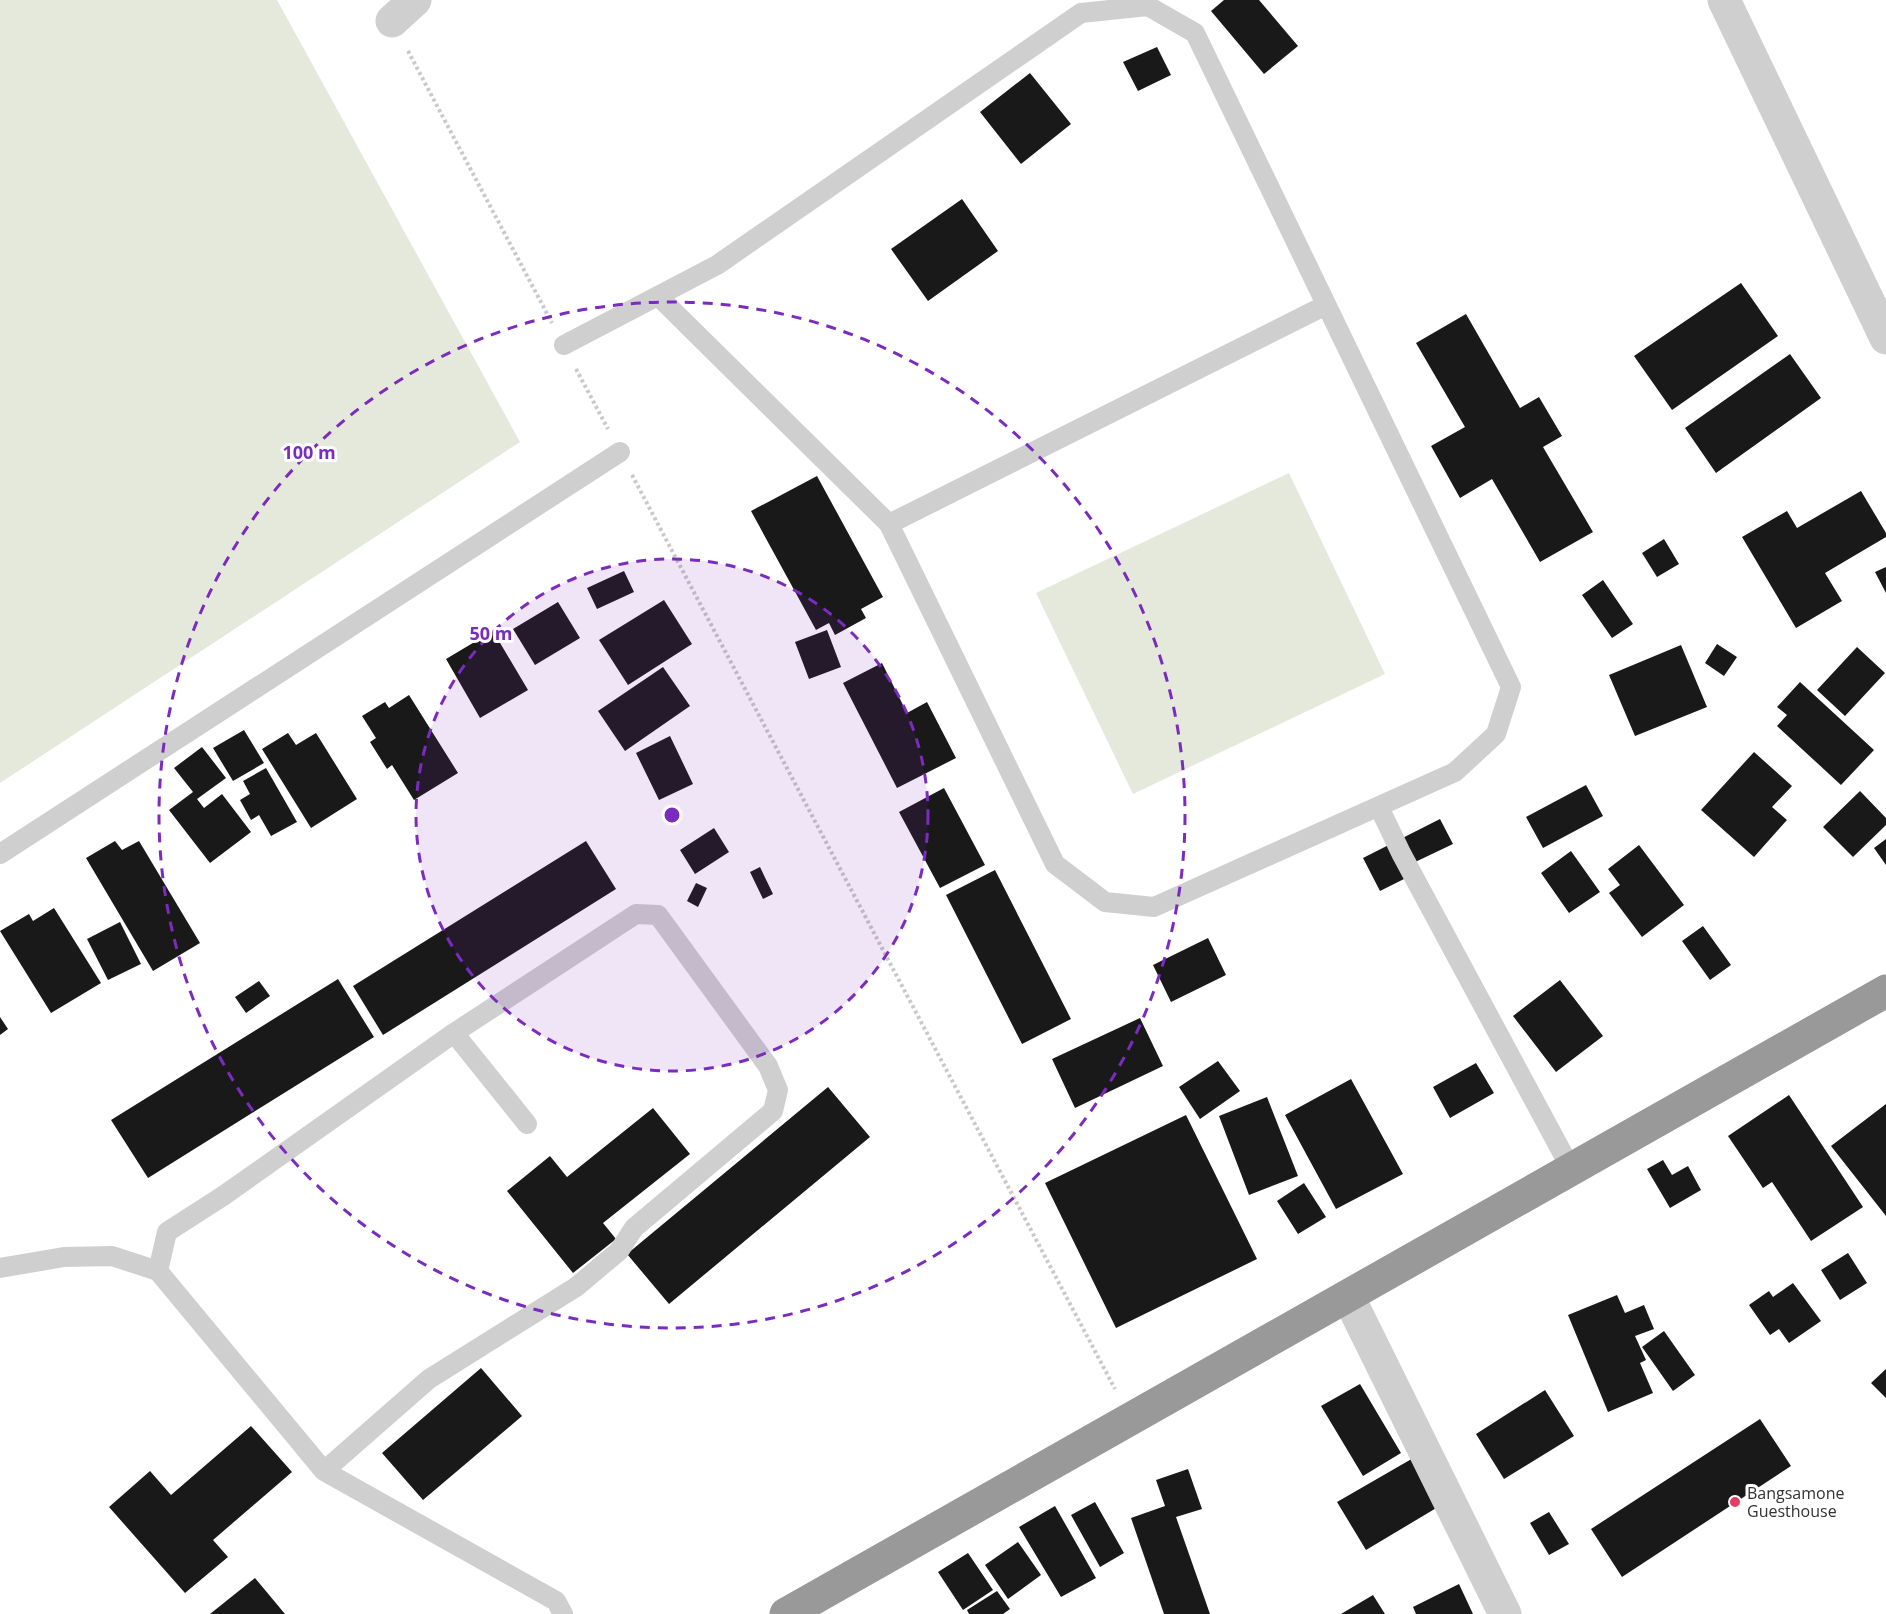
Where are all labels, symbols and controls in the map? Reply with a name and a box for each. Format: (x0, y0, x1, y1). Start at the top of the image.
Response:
text: 100 m (282, 440, 336, 464)
text: 50 m (470, 621, 512, 645)
centre of rings (662, 805, 682, 825)
place label: Bangsamone Guesthouse (1747, 1482, 1844, 1522)
marker: Bangsamone Guesthouse (1728, 1495, 1742, 1509)

